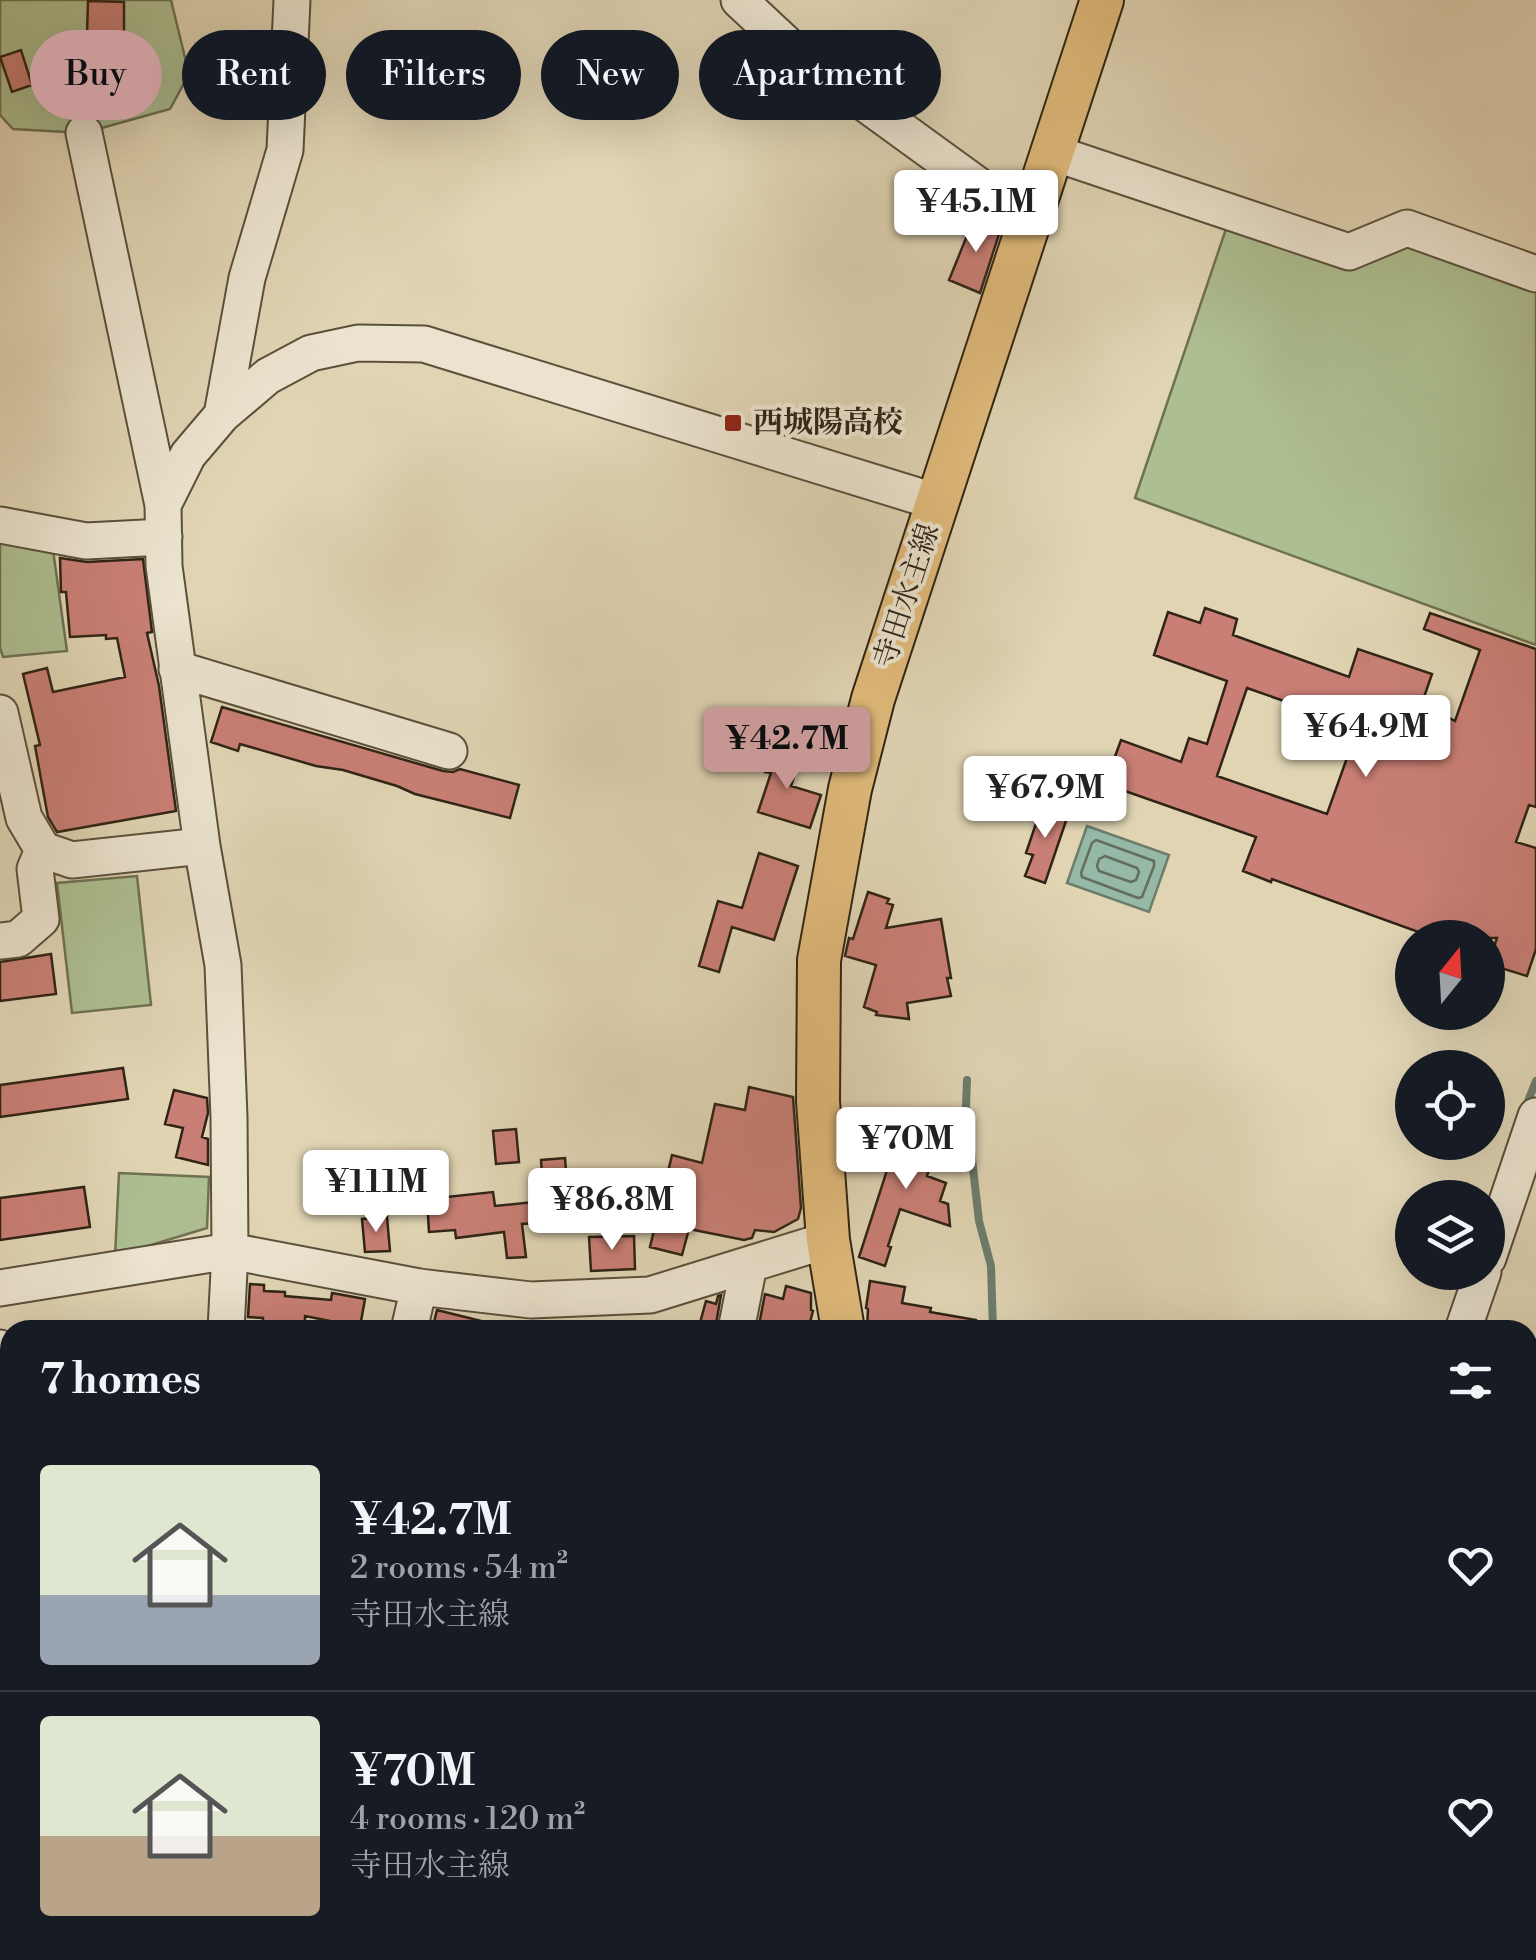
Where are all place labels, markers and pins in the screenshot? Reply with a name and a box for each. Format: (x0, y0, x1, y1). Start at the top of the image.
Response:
pin: ¥45.1M (895, 170, 1057, 255)
place label: 西城陽高校 (753, 404, 903, 442)
marker: 西城陽高校 (722, 412, 744, 434)
pin: ¥64.9M (1285, 695, 1447, 780)
pin: ¥42.7M (706, 707, 868, 792)
pin: ¥67.9M (964, 756, 1126, 841)
pin: ¥70M (847, 1107, 965, 1192)
pin: ¥111M (306, 1150, 446, 1235)
pin: ¥86.8M (531, 1168, 693, 1253)

